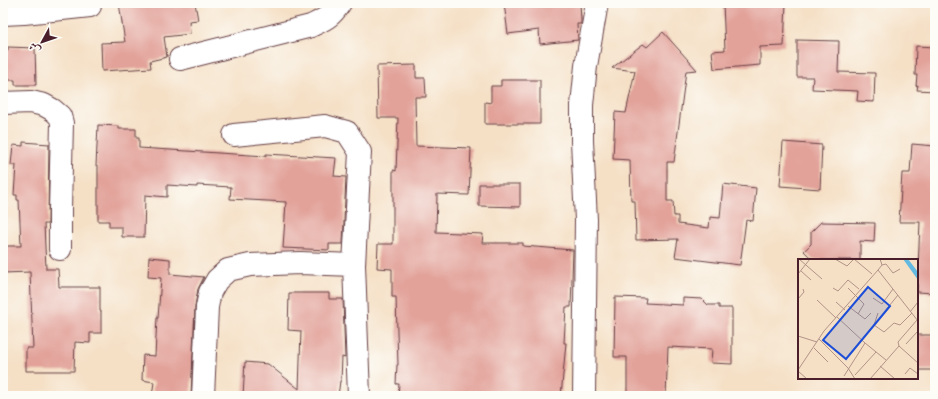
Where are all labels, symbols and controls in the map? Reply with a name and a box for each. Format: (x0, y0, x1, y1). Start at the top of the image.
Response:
north arrow (22, 22, 62, 62)
text: ش (26, 40, 43, 56)
inset map (798, 259, 918, 379)

